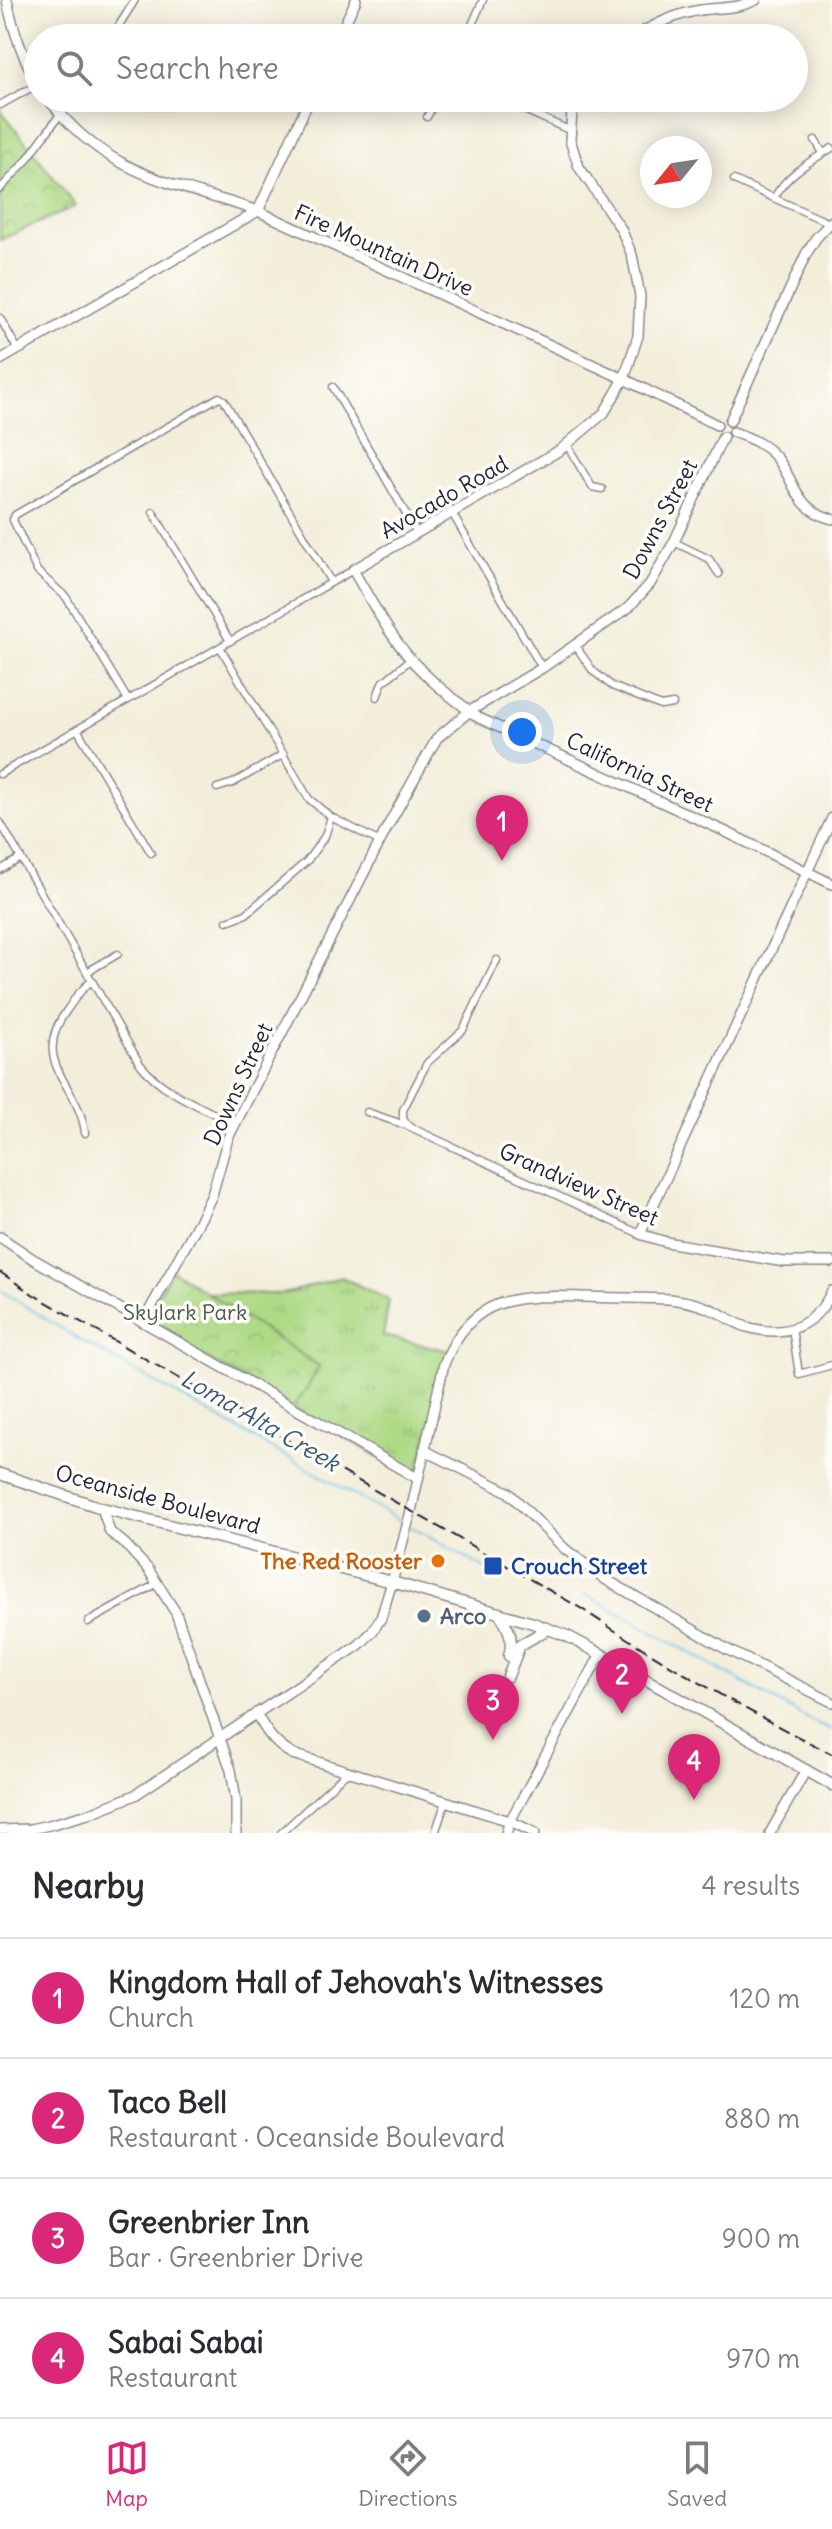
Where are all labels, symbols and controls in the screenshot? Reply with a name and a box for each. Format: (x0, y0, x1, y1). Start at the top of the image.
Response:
search box (24, 24, 808, 112)
icon: search (52, 46, 96, 90)
text: Search here (116, 49, 279, 87)
north arrow (640, 136, 712, 208)
street label: Fire Mountain Drive (290, 198, 478, 302)
street label: Avocado Road (375, 449, 513, 545)
street label: Downs Street (617, 454, 703, 584)
your location (502, 712, 542, 752)
street label: California Street (562, 726, 718, 818)
pin: 1 (476, 795, 528, 861)
street label: Downs Street (197, 1018, 279, 1150)
street label: Grandview Street (495, 1136, 663, 1232)
park label: Skylark Park (123, 1298, 247, 1326)
water label: Loma Alta Creek (176, 1363, 347, 1478)
street label: Oceanside Boulevard (52, 1458, 264, 1540)
place label: The Red Rooster (261, 1547, 423, 1575)
marker: The Red Rooster (429, 1552, 447, 1570)
place label: Crouch Street (511, 1552, 648, 1580)
marker: Crouch Street (482, 1555, 504, 1577)
place label: Arco (440, 1602, 486, 1630)
marker: Arco (415, 1607, 433, 1625)
pin: 2 (596, 1648, 648, 1714)
pin: 3 (467, 1674, 519, 1740)
pin: 4 (668, 1734, 720, 1800)
text: Nearby (32, 1864, 145, 1907)
text: 4 results (702, 1869, 800, 1902)
text: Kingdom Hall of Jehovah's Witnesses (108, 1963, 603, 2001)
text: 1 (53, 1982, 63, 2015)
text: 120 m (729, 1982, 800, 2015)
text: Church (108, 2001, 194, 2034)
text: Taco Bell (108, 2083, 227, 2121)
text: 2 (51, 2102, 65, 2135)
text: 880 m (724, 2102, 800, 2135)
text: Restaurant · Oceanside Boulevard (108, 2121, 505, 2154)
text: Greenbrier Inn (108, 2203, 309, 2241)
text: 3 (51, 2222, 65, 2255)
text: 900 m (722, 2222, 800, 2255)
text: Bar · Greenbrier Drive (108, 2241, 363, 2274)
text: Sabai Sabai (108, 2323, 264, 2361)
text: 4 (50, 2342, 66, 2375)
text: 970 m (726, 2342, 800, 2375)
text: Restaurant (108, 2361, 237, 2394)
tab: Map (105, 2436, 149, 2512)
tab: Directions (358, 2436, 458, 2512)
tab: Saved (667, 2436, 727, 2512)

